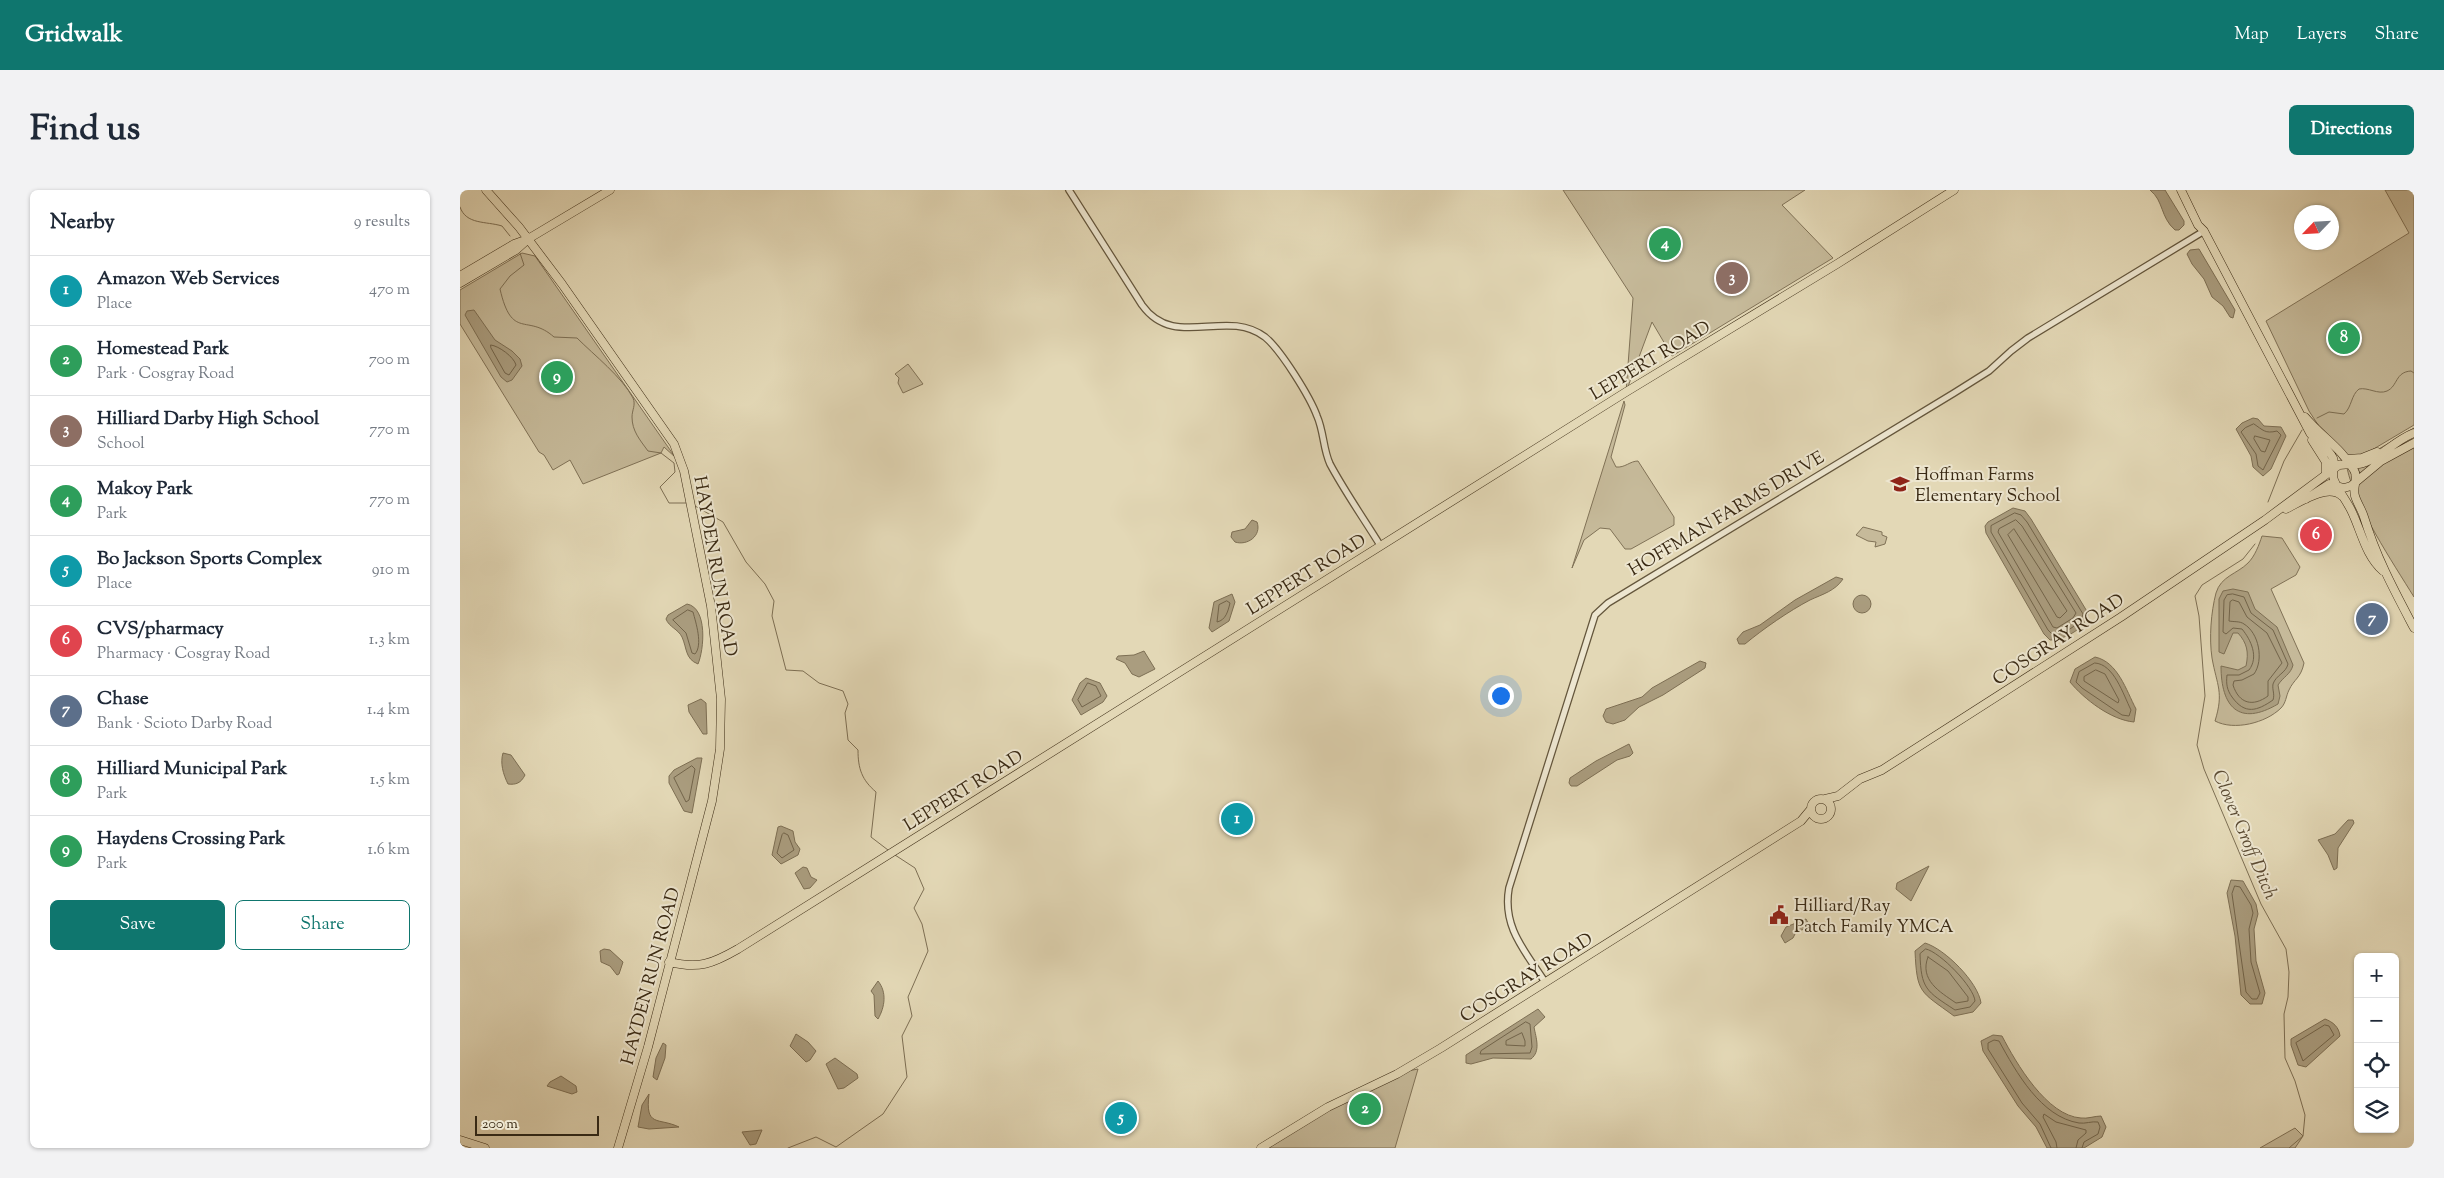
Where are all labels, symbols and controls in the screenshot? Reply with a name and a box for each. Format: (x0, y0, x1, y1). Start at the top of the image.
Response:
text: Gridwalk (25, 18, 123, 52)
text: Map (2234, 22, 2269, 48)
text: Layers (2297, 22, 2347, 48)
text: Share (2375, 22, 2419, 48)
text: Find us (30, 105, 140, 156)
button: Directions (2289, 105, 2414, 155)
north arrow (2294, 205, 2339, 250)
text: Nearby (50, 208, 115, 238)
text: 9 results (354, 211, 410, 234)
pin: 4 (1649, 225, 1681, 263)
pin: 3 (1716, 259, 1748, 297)
text: Amazon Web Services (97, 266, 280, 293)
text: 1 (63, 279, 69, 302)
text: 470 m (369, 279, 410, 302)
text: Place (97, 293, 132, 316)
street label: LEPPERT ROAD (1586, 315, 1716, 408)
pin: 8 (2328, 319, 2360, 357)
text: Homestead Park (97, 336, 229, 363)
text: 2 (62, 349, 70, 372)
text: 700 m (369, 349, 410, 372)
pin: 9 (541, 358, 573, 396)
text: Park · Cosgray Road (97, 363, 234, 386)
text: Hilliard Darby High School (97, 406, 319, 433)
text: 3 (63, 419, 69, 442)
text: 770 m (369, 419, 410, 442)
text: School (97, 433, 145, 456)
street label: HOFFMAN FARMS DRIVE (1624, 446, 1830, 584)
place label: Hoffman Farms Elementary School (1915, 463, 2060, 510)
school or university icon: Hoffman Farms Elementary School (1889, 473, 1911, 495)
street label: HAYDEN RUN ROAD (685, 474, 743, 659)
text: Makoy Park (97, 476, 193, 503)
text: 4 (62, 489, 70, 512)
text: 770 m (369, 489, 410, 512)
text: Park (97, 503, 128, 526)
pin: 6 (2300, 516, 2332, 554)
street label: LEPPERT ROAD (1242, 529, 1372, 623)
text: Bo Jackson Sports Complex (97, 546, 322, 573)
text: 5 (63, 559, 69, 582)
text: 910 m (372, 559, 410, 582)
text: Place (97, 573, 132, 596)
street label: COSGRAY ROAD (1988, 588, 2130, 693)
pin: 7 (2356, 600, 2388, 638)
text: CVS/pharmacy (97, 616, 224, 643)
text: 6 (62, 629, 70, 652)
text: 1.3 km (369, 629, 410, 652)
text: Pharmacy · Cosgray Road (97, 643, 270, 666)
your location (1488, 683, 1514, 709)
text: Chase (97, 686, 149, 713)
text: 7 (62, 699, 70, 722)
text: 1.4 km (367, 699, 410, 722)
text: Bank · Scioto Darby Road (97, 713, 272, 736)
street label: LEPPERT ROAD (899, 745, 1029, 839)
text: Hilliard Municipal Park (97, 756, 287, 783)
water label: Clover Groff Ditch (2204, 766, 2284, 905)
text: 8 (62, 769, 70, 792)
text: 1.5 km (370, 769, 410, 792)
text: Park (97, 783, 128, 806)
pin: 1 (1221, 800, 1253, 838)
text: Haydens Crossing Park (97, 826, 285, 853)
text: 9 (62, 839, 70, 862)
text: 1.6 km (368, 839, 410, 862)
text: Park (97, 853, 128, 876)
street label: HAYDEN RUN ROAD (616, 885, 688, 1068)
place label: Hilliard/Ray Patch Family YMCA (1794, 894, 1954, 941)
button: Save (50, 900, 225, 950)
button: Share (235, 900, 410, 950)
public building icon: Hilliard/Ray Patch Family YMCA (1768, 904, 1790, 926)
street label: COSGRAY ROAD (1455, 927, 1599, 1030)
map controls (2354, 953, 2399, 1133)
button: + (2354, 953, 2399, 998)
button: − (2354, 998, 2399, 1043)
button: locate (2354, 1043, 2399, 1088)
button: layers (2354, 1088, 2399, 1133)
pin: 2 (1349, 1090, 1381, 1128)
pin: 5 (1105, 1099, 1137, 1137)
scale bar (475, 1113, 599, 1136)
text: 200 m (482, 1115, 518, 1135)

